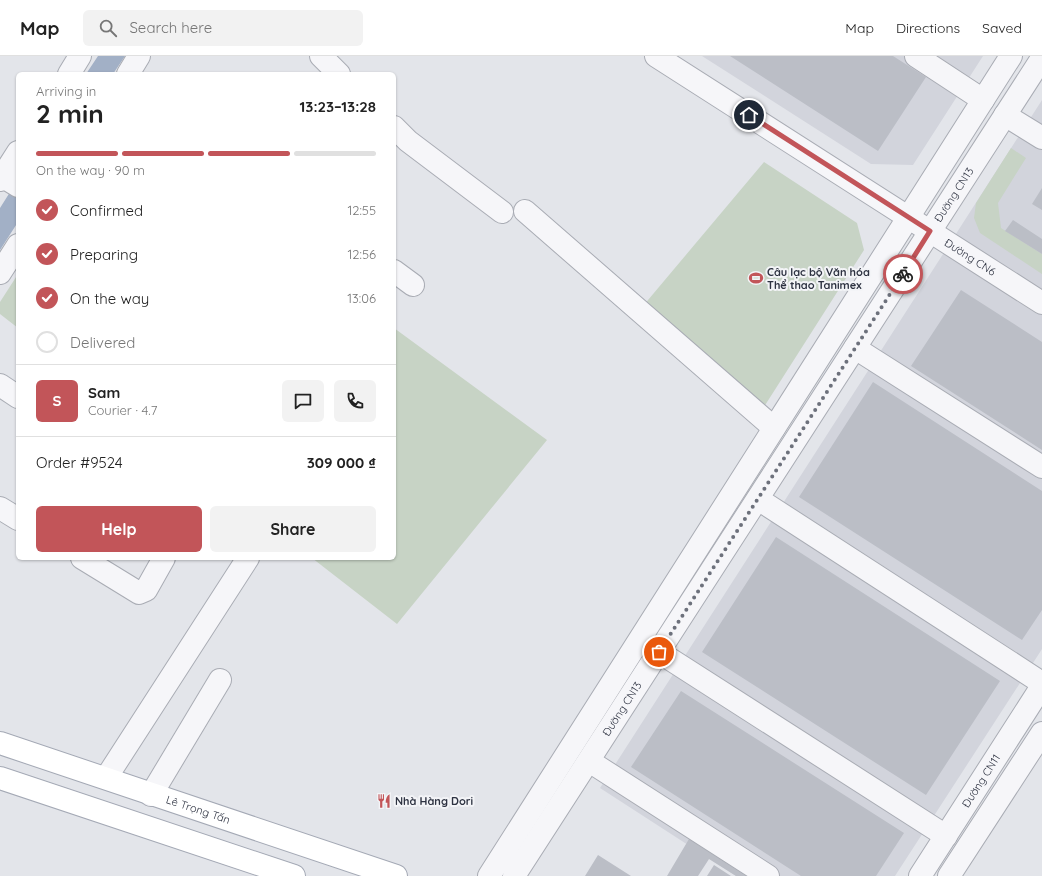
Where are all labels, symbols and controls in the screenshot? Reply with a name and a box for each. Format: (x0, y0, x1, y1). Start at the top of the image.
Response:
search box (83, 10, 363, 46)
text: Map (20, 16, 59, 40)
icon: search (97, 17, 119, 39)
text: Search here (129, 18, 212, 37)
text: Map (845, 19, 874, 37)
text: Directions (896, 19, 960, 37)
text: Saved (982, 19, 1022, 37)
text: Arriving in (36, 83, 96, 99)
text: 2 min (36, 97, 104, 130)
text: 13:23–13:28 (300, 97, 376, 116)
pin (732, 98, 766, 132)
icon: home (738, 104, 760, 126)
text: On the way · 90 m (36, 162, 145, 178)
street label: Đường CN13 (931, 165, 977, 225)
icon: check (36, 199, 58, 221)
text: Confirmed (70, 201, 143, 220)
text: 12:55 (347, 202, 376, 218)
street label: Đường CN6 (942, 235, 999, 279)
icon: check (36, 243, 58, 265)
text: Preparing (70, 245, 138, 264)
text: 12:56 (347, 246, 376, 262)
courier (883, 254, 923, 294)
icon: bike (892, 263, 914, 285)
place label: Câu lạc bộ Văn hóa Thể thao Tanimex (767, 265, 870, 292)
sports icon: Câu lạc bộ Văn hóa Thể thao Tanimex (748, 270, 764, 286)
icon: check (36, 287, 58, 309)
text: On the way (70, 289, 149, 308)
text: 13:06 (347, 290, 376, 306)
text: Delivered (70, 333, 135, 352)
button: chat (282, 380, 324, 422)
button: phone (334, 380, 376, 422)
text: Sam (88, 383, 120, 402)
text: S (53, 391, 61, 410)
text: Courier · 4.7 (88, 402, 157, 418)
text: Order #9524 (36, 453, 123, 472)
text: 309 000 ₫ (307, 453, 376, 472)
button: Help (36, 506, 202, 552)
button: Share (210, 506, 376, 552)
pin (642, 635, 676, 669)
icon: bag (648, 641, 670, 663)
street label: Đường CN13 (599, 679, 645, 739)
street label: Đường CN11 (959, 752, 1003, 810)
street label: Lê Trọng Tấn (164, 792, 232, 827)
restaurant icon: Nhà Hàng Dori (376, 793, 392, 809)
place label: Nhà Hàng Dori (395, 794, 473, 808)

